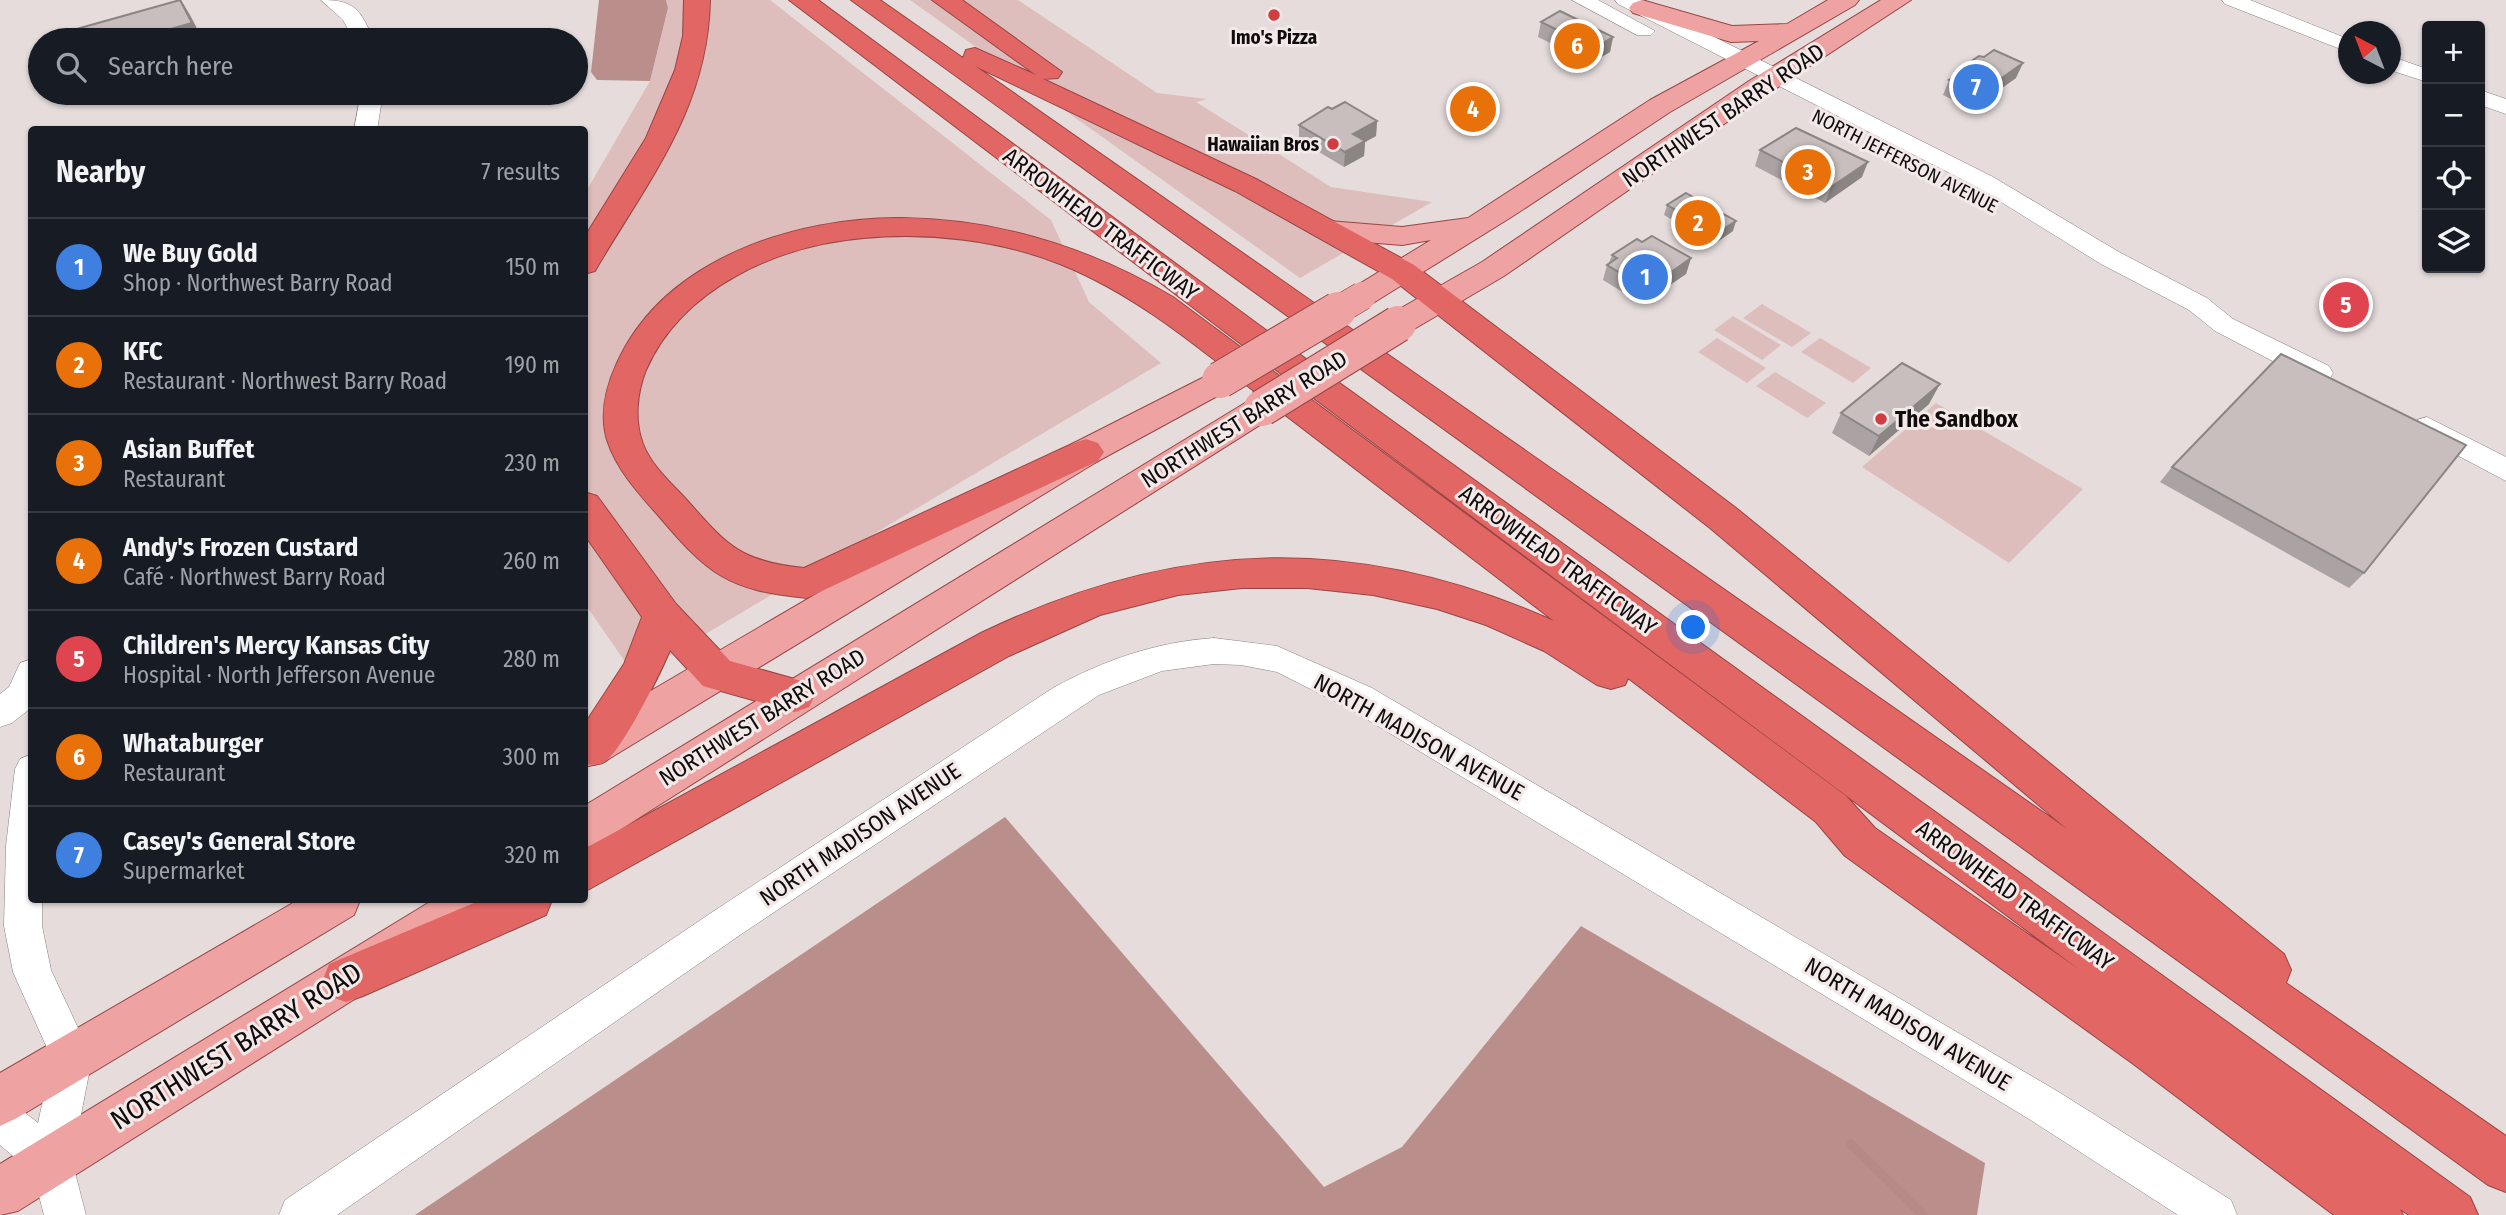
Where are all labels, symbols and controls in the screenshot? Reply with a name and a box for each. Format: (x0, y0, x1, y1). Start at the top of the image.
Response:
marker: Imo's Pizza (1266, 7, 1282, 23)
pin: 6 (1554, 20, 1600, 72)
north arrow (2338, 21, 2401, 84)
map controls (2422, 21, 2485, 273)
button: + (2422, 21, 2485, 84)
place label: Imo's Pizza (1231, 26, 1317, 49)
search box (28, 28, 588, 105)
street label: NORTHWEST BARRY ROAD (1617, 37, 1829, 193)
icon: search (52, 48, 90, 86)
text: Search here (108, 51, 233, 82)
pin: 7 (1953, 61, 1999, 113)
pin: 4 (1450, 83, 1496, 135)
button: − (2422, 84, 2485, 147)
street label: NORTH JEFFERSON AVENUE (1808, 104, 2002, 218)
place label: Hawaiian Bros (1207, 133, 1320, 156)
marker: Hawaiian Bros (1325, 136, 1341, 152)
street label: ARROWHEAD TRAFFICWAY (998, 141, 1205, 307)
pin: 3 (1785, 146, 1831, 198)
button: locate (2422, 147, 2485, 210)
text: Nearby (56, 154, 145, 190)
text: 7 results (481, 158, 560, 186)
pin: 2 (1675, 197, 1721, 249)
button: layers (2422, 210, 2485, 273)
text: We Buy Gold (123, 238, 258, 269)
pin: 1 (1622, 251, 1668, 303)
text: 1 (74, 253, 84, 281)
text: 150 m (505, 253, 560, 281)
text: Shop · Northwest Barry Road (123, 269, 393, 297)
pin: 5 (2323, 279, 2369, 331)
text: KFC (123, 336, 163, 367)
street label: NORTHWEST BARRY ROAD (1136, 344, 1352, 494)
text: 2 (74, 351, 84, 379)
text: 190 m (505, 351, 560, 379)
text: Restaurant · Northwest Barry Road (123, 367, 447, 395)
place label: The Sandbox (1895, 405, 2019, 433)
marker: The Sandbox (1873, 411, 1889, 427)
text: Asian Buffet (123, 434, 254, 465)
text: 3 (74, 449, 84, 477)
text: 230 m (504, 449, 560, 477)
text: Restaurant (123, 465, 225, 493)
street label: ARROWHEAD TRAFFICWAY (1454, 479, 1663, 641)
text: Andy's Frozen Custard (123, 532, 358, 563)
text: 4 (73, 547, 85, 575)
text: 260 m (503, 547, 560, 575)
text: Café · Northwest Barry Road (123, 563, 386, 591)
your location (1676, 610, 1710, 644)
text: Children's Mercy Kansas City (123, 630, 429, 661)
street label: NORTHWEST BARRY ROAD (654, 642, 870, 792)
text: 5 (73, 645, 85, 673)
text: 280 m (503, 645, 560, 673)
text: Hospital · North Jefferson Avenue (123, 661, 435, 689)
street label: NORTH MADISON AVENUE (1309, 668, 1529, 806)
text: Whataburger (123, 728, 263, 759)
text: 6 (73, 743, 85, 771)
text: 300 m (503, 743, 560, 771)
street label: NORTH MADISON AVENUE (754, 756, 966, 912)
text: Restaurant (123, 759, 225, 787)
street label: ARROWHEAD TRAFFICWAY (1911, 814, 2120, 976)
text: Casey's General Store (123, 826, 356, 857)
text: 7 (74, 841, 84, 869)
text: 320 m (505, 841, 560, 869)
text: Supermarket (123, 857, 244, 885)
street label: NORTH MADISON AVENUE (1800, 951, 2016, 1097)
street label: NORTHWEST BARRY ROAD (105, 955, 367, 1137)

